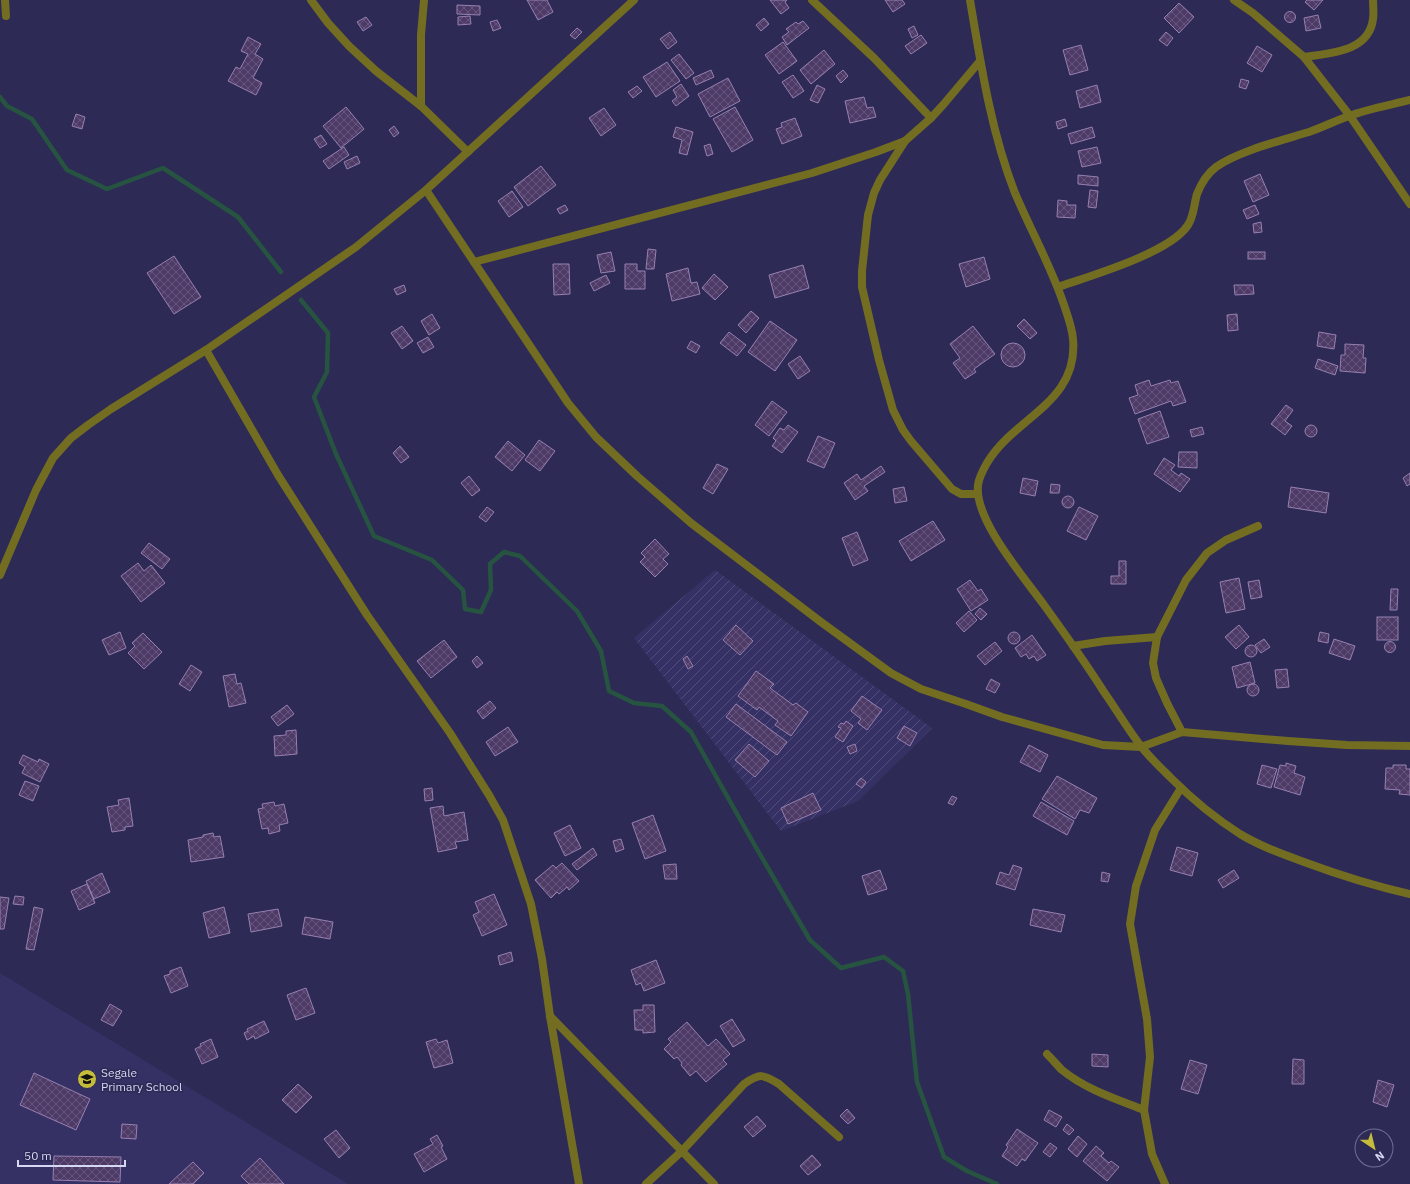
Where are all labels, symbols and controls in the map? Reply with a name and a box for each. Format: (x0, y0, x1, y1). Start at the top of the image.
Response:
place label: Segale Primary School (101, 1065, 182, 1094)
school or university icon: Segale Primary School (76, 1068, 98, 1090)
north arrow (1354, 1128, 1394, 1168)
scale bar (18, 1142, 125, 1168)
text: 50 m (24, 1148, 52, 1163)
text: N (1372, 1148, 1387, 1164)

